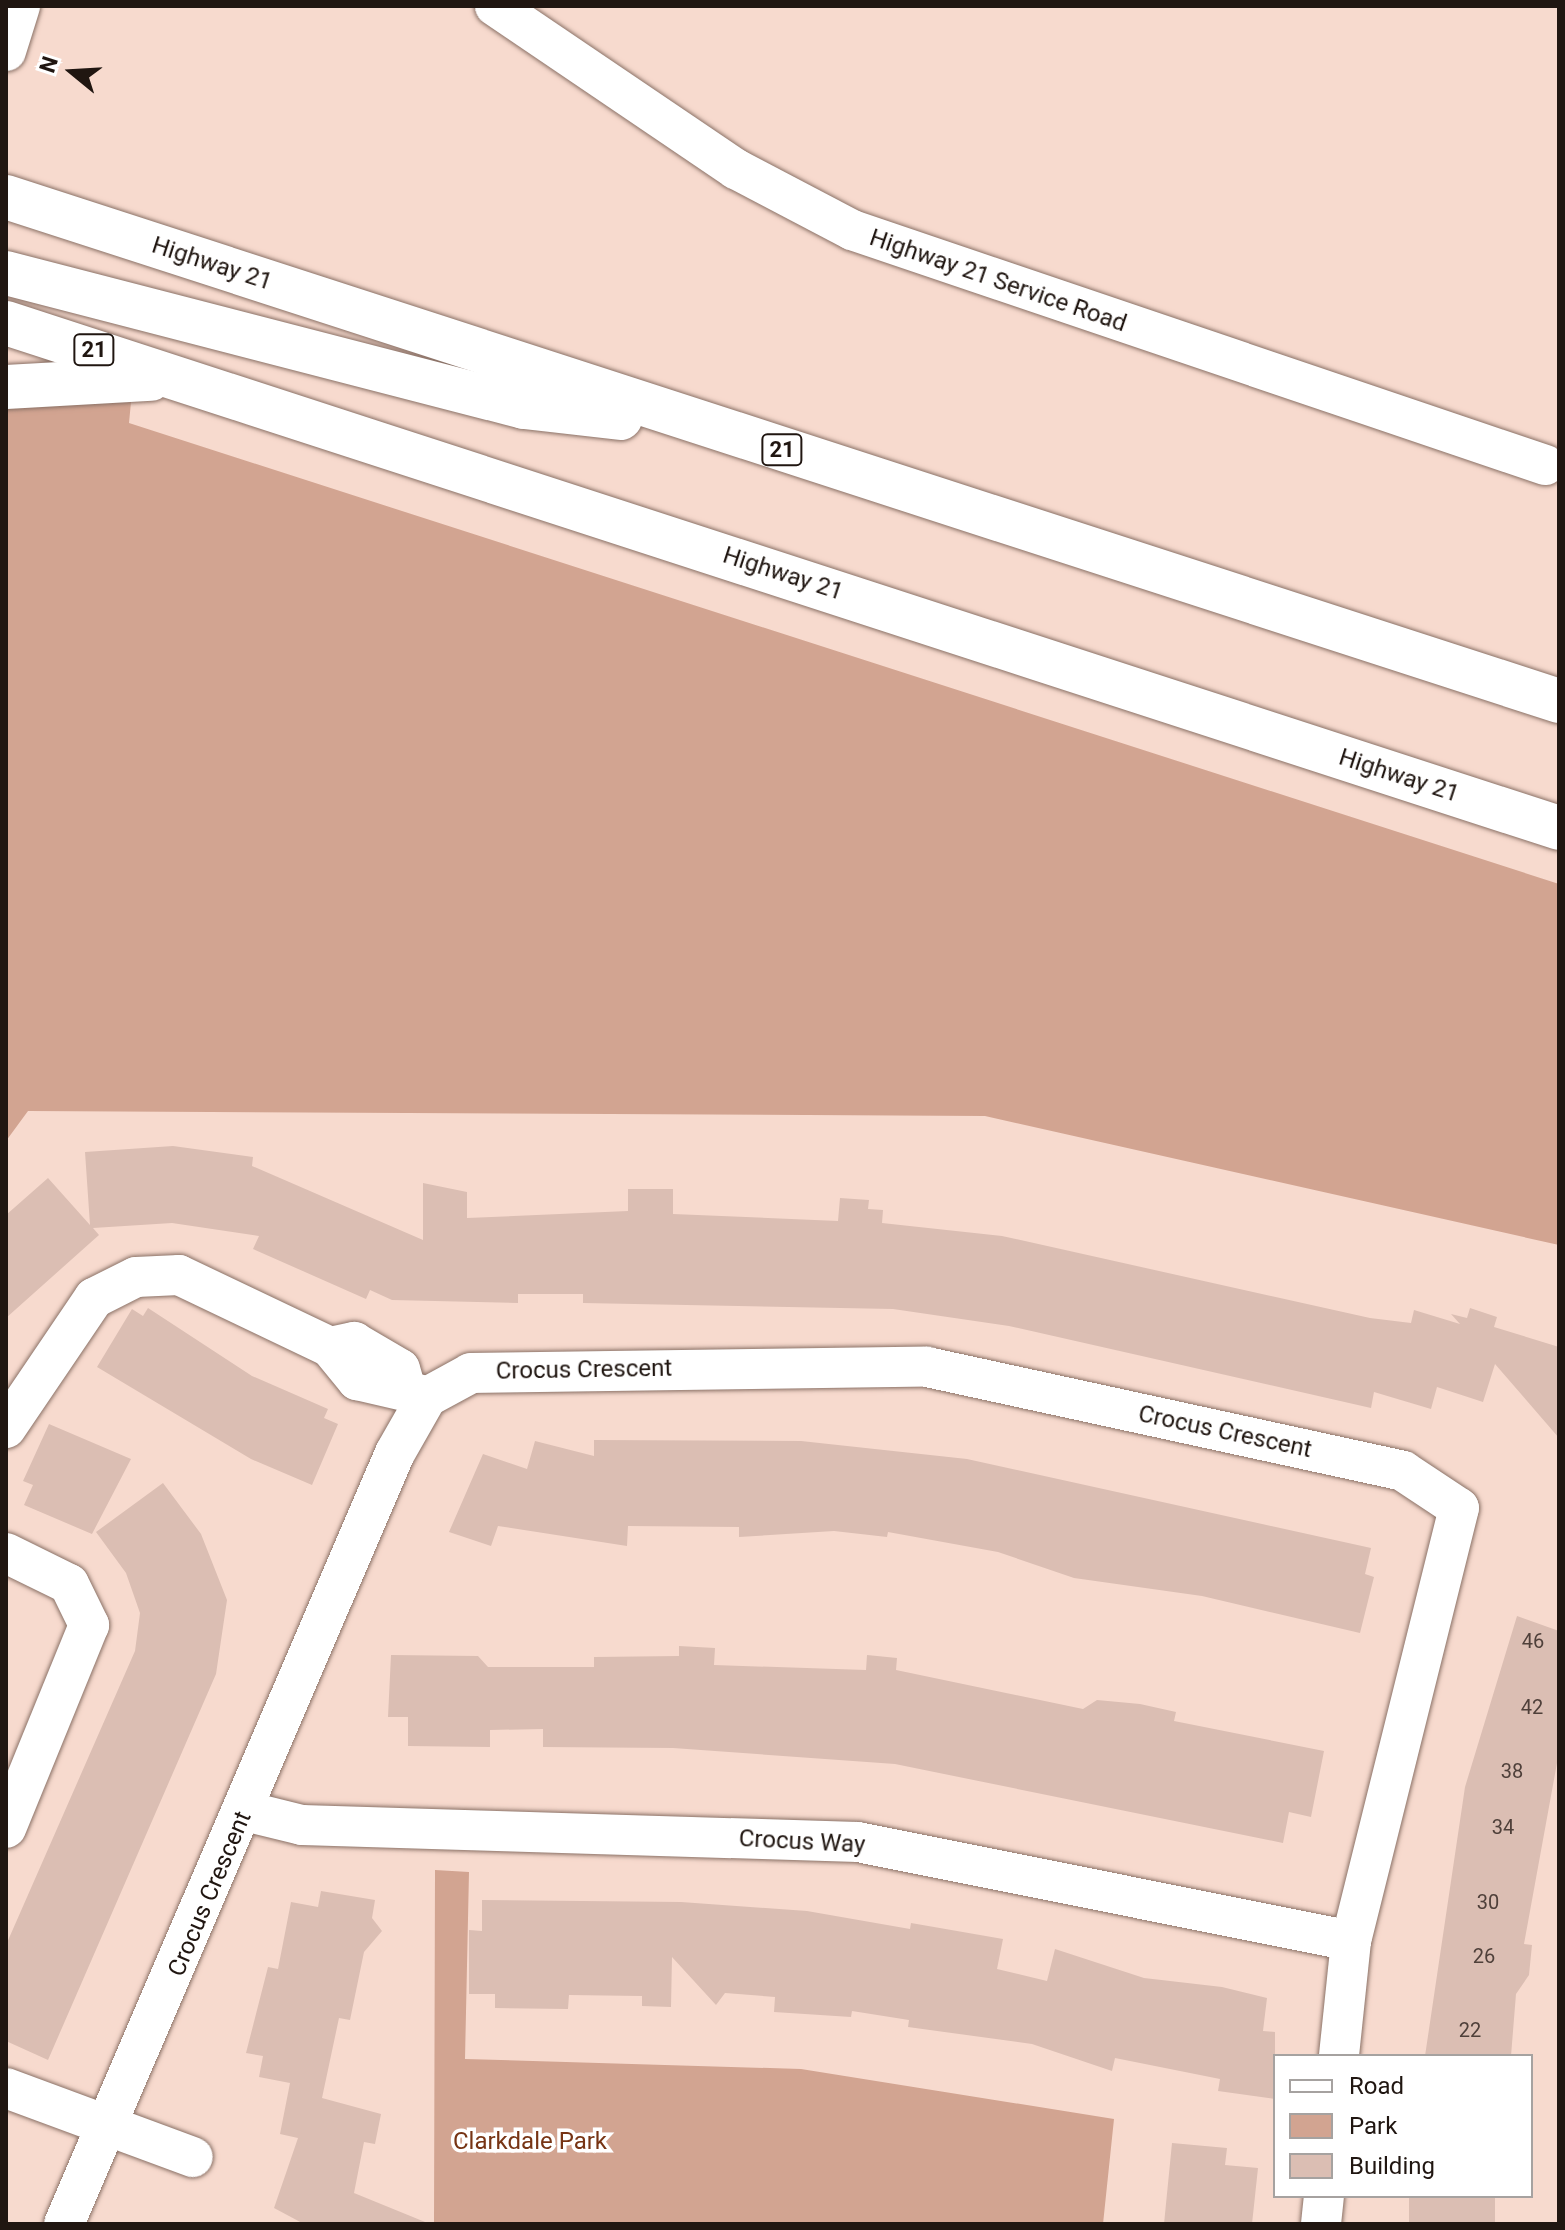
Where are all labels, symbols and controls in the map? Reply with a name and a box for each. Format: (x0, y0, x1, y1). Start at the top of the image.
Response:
north arrow (32, 32, 112, 112)
text: N (34, 53, 63, 76)
street label: Highway 21 Service Road (866, 223, 1130, 339)
street label: Highway 21 (148, 231, 276, 297)
road number: 21 (72, 332, 116, 368)
road number: 21 (760, 432, 804, 468)
street label: Highway 21 (719, 541, 847, 607)
street label: Highway 21 (1335, 743, 1463, 809)
street label: Crocus Crescent (496, 1354, 672, 1386)
street label: Crocus Crescent (1136, 1400, 1314, 1464)
house number: 46 (1522, 1629, 1544, 1653)
house number: 42 (1521, 1695, 1543, 1719)
house number: 38 (1501, 1759, 1523, 1783)
street label: Crocus Crescent (162, 1807, 258, 1981)
house number: 34 (1492, 1815, 1514, 1839)
street label: Crocus Way (738, 1824, 866, 1860)
house number: 30 (1477, 1890, 1499, 1914)
house number: 26 (1473, 1944, 1495, 1968)
house number: 22 (1459, 2018, 1481, 2042)
legend (1273, 2054, 1533, 2198)
text: Road (1349, 2072, 1404, 2100)
text: Park (1349, 2112, 1397, 2140)
park label: Clarkdale Park (453, 2128, 607, 2156)
text: Building (1349, 2152, 1435, 2180)

